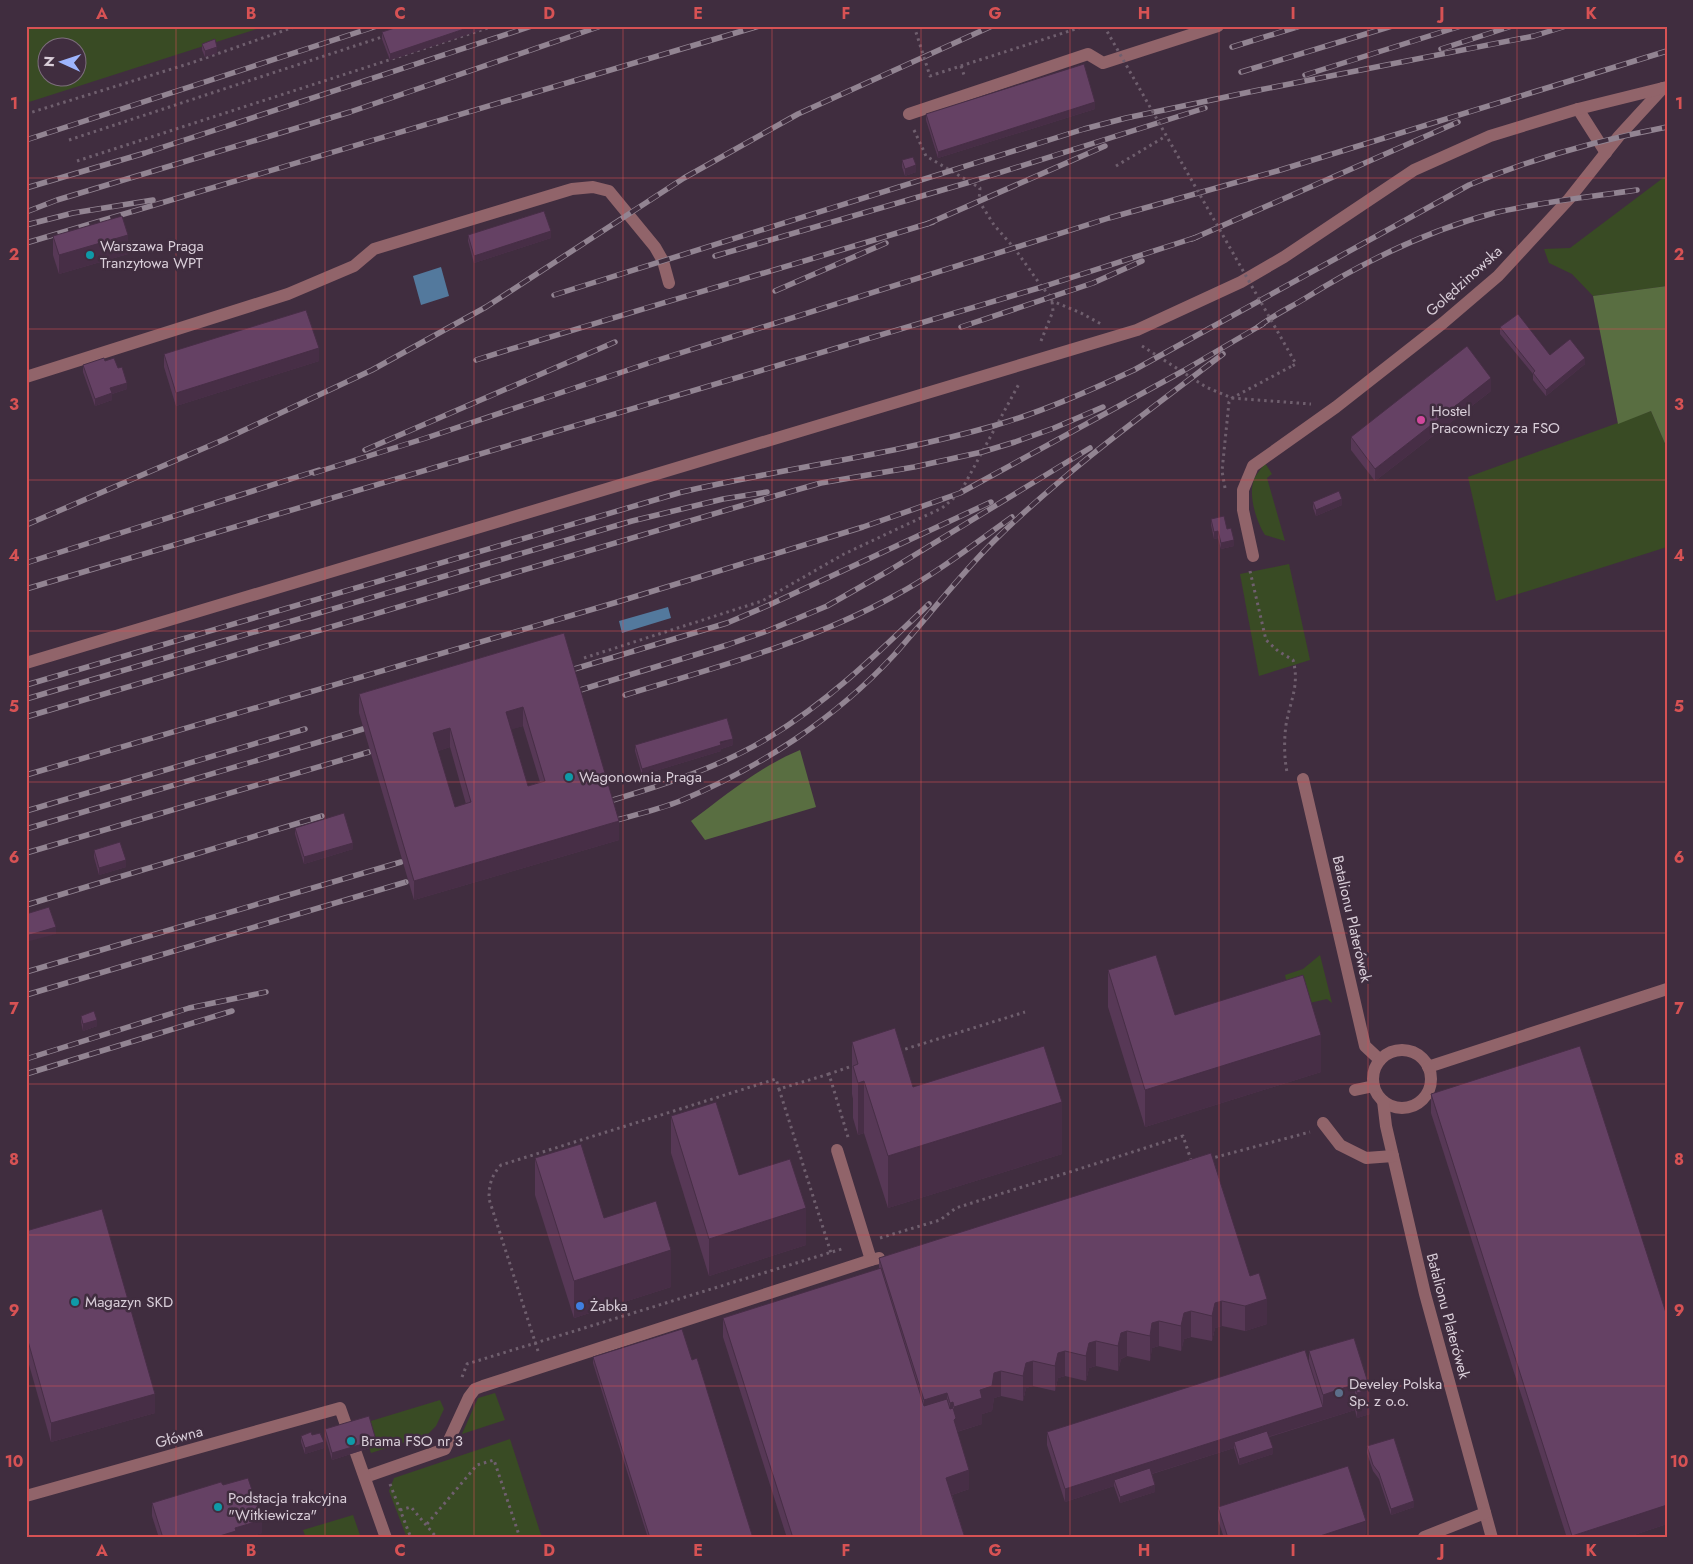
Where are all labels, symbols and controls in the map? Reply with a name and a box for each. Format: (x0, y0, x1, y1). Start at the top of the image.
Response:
text: A (95, 2, 108, 25)
text: B (246, 2, 256, 25)
text: C (394, 2, 406, 25)
text: D (543, 2, 555, 25)
text: E (693, 2, 703, 25)
text: F (842, 2, 850, 25)
text: G (988, 2, 1002, 25)
text: H (1138, 2, 1150, 25)
text: I (1290, 2, 1296, 25)
text: J (1436, 2, 1445, 25)
text: K (1585, 2, 1597, 25)
north arrow (38, 38, 88, 88)
text: N (39, 55, 59, 67)
text: 1 (10, 92, 18, 115)
text: 1 (1675, 92, 1683, 115)
place label: Warszawa Praga Tranzytowa WPT (100, 235, 204, 274)
street label: Golędzinowska (1421, 241, 1507, 321)
text: 2 (9, 243, 19, 266)
text: 2 (1674, 243, 1684, 266)
marker: Warszawa Praga Tranzytowa WPT (84, 249, 96, 261)
text: 3 (9, 393, 19, 416)
text: 3 (1674, 393, 1684, 416)
place label: Hostel Pracowniczy za FSO (1431, 400, 1560, 439)
marker: Hostel Pracowniczy za FSO (1415, 414, 1427, 426)
text: 4 (8, 544, 20, 567)
text: 4 (1673, 544, 1685, 567)
text: 5 (9, 695, 19, 718)
text: 5 (1674, 695, 1684, 718)
place label: Wagonownia Praga (579, 766, 702, 788)
marker: Wagonownia Praga (563, 771, 575, 783)
text: 6 (9, 846, 19, 869)
text: 6 (1674, 846, 1684, 869)
street label: Batalionu Platerówek (1327, 853, 1377, 985)
text: 7 (9, 997, 19, 1020)
text: 7 (1674, 997, 1684, 1020)
text: 8 (9, 1148, 19, 1171)
text: 8 (1674, 1148, 1684, 1171)
street label: Batalionu Platerówek (1421, 1251, 1475, 1382)
place label: Magazyn SKD (85, 1291, 173, 1313)
place label: Żabka (590, 1295, 628, 1317)
marker: Magazyn SKD (69, 1296, 81, 1308)
text: 9 (9, 1299, 19, 1322)
text: 9 (1674, 1299, 1684, 1322)
marker: Żabka (574, 1300, 586, 1312)
place label: Develey Polska Sp. z o.o. (1349, 1373, 1442, 1412)
marker: Develey Polska Sp. z o.o. (1333, 1387, 1345, 1399)
street label: Główna (153, 1420, 205, 1454)
place label: Brama FSO nr 3 (361, 1430, 463, 1452)
marker: Brama FSO nr 3 (345, 1435, 357, 1447)
text: 10 (5, 1450, 23, 1473)
text: 10 (1670, 1450, 1688, 1473)
place label: Podstacja trakcyjna "Witkiewicza" (228, 1487, 347, 1526)
marker: Podstacja trakcyjna "Witkiewicza" (212, 1501, 224, 1513)
text: A (95, 1539, 108, 1562)
text: B (246, 1539, 256, 1562)
text: C (394, 1539, 406, 1562)
text: D (543, 1539, 555, 1562)
text: E (693, 1539, 703, 1562)
text: F (842, 1539, 850, 1562)
text: G (988, 1539, 1002, 1562)
text: H (1138, 1539, 1150, 1562)
text: I (1290, 1539, 1296, 1562)
text: J (1436, 1539, 1445, 1562)
text: K (1585, 1539, 1597, 1562)

